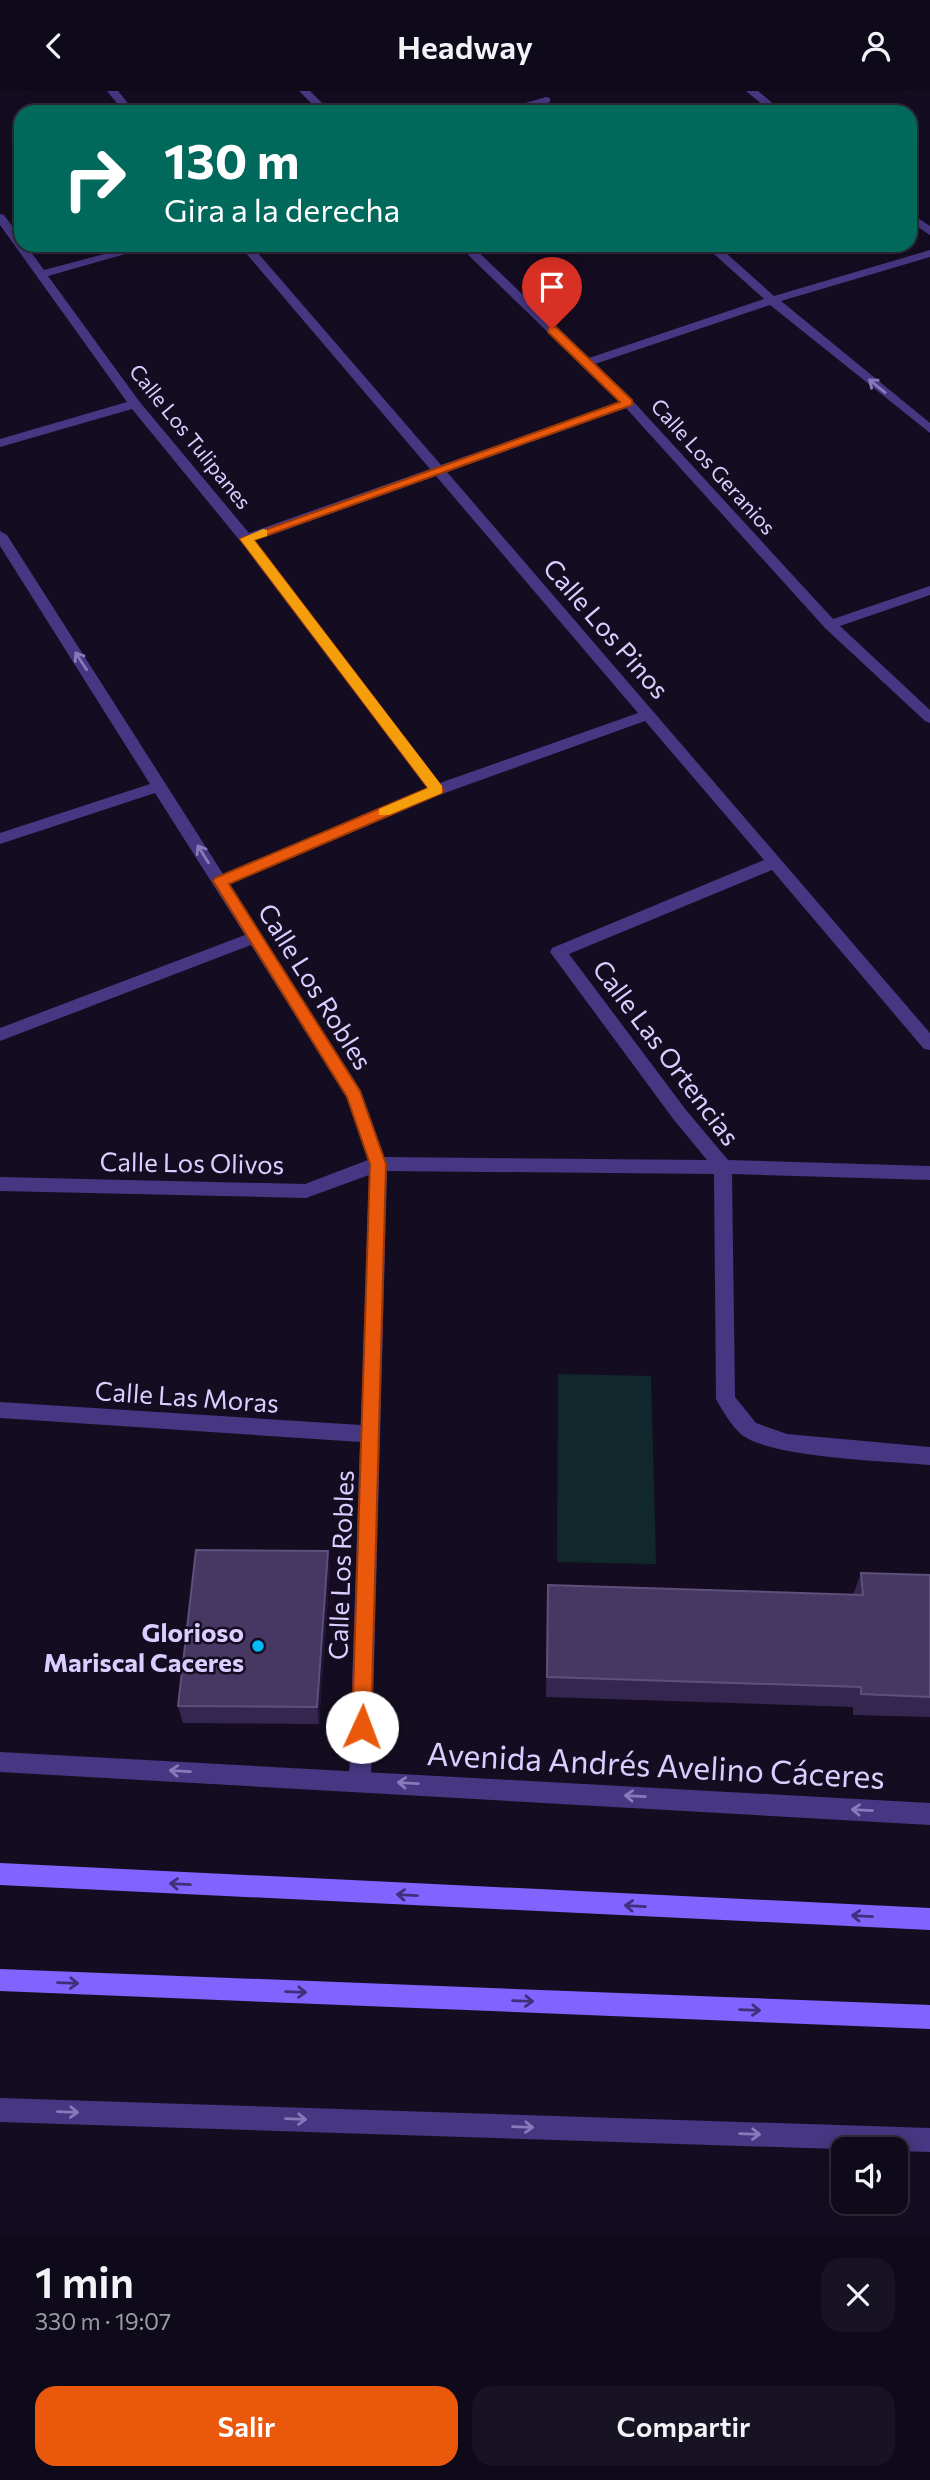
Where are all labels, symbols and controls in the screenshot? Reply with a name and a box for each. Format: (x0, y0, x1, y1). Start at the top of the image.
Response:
text: Headway (397, 26, 533, 66)
icon: back (35, 27, 73, 65)
icon: person (857, 27, 895, 65)
text: 130 m (164, 129, 299, 189)
icon: right (49, 133, 140, 224)
text: Gira a la derecha (164, 189, 400, 229)
pin (522, 257, 582, 329)
icon: arrive (533, 268, 571, 306)
street label: Calle Los Tulipanes (125, 358, 257, 514)
one-way arrow (869, 378, 887, 393)
street label: Calle Los Geranios (646, 393, 782, 539)
street label: Calle Los Pinos (538, 552, 676, 704)
one-way arrow (74, 652, 88, 672)
one-way arrow (195, 844, 209, 864)
street label: Calle Los Robles (253, 897, 379, 1075)
street label: Calle Las Ortencias (587, 953, 747, 1151)
street label: Calle Los Olivos (99, 1145, 285, 1179)
street label: Calle Las Moras (94, 1374, 280, 1418)
street label: Calle Los Robles (321, 1470, 359, 1660)
place label: Glorioso Mariscal Caceres (43, 1616, 244, 1677)
marker: Glorioso Mariscal Caceres (250, 1638, 266, 1654)
position arrow (325, 1690, 399, 1764)
street label: Avenida Andrés Avelino Cáceres (426, 1732, 886, 1796)
one-way arrow (169, 1765, 192, 1778)
one-way arrow (396, 1777, 419, 1790)
one-way arrow (624, 1790, 647, 1803)
one-way arrow (851, 1803, 874, 1816)
one-way arrow (169, 1877, 192, 1890)
one-way arrow (396, 1889, 419, 1902)
one-way arrow (623, 1899, 646, 1912)
one-way arrow (851, 1909, 874, 1922)
one-way arrow (56, 1976, 79, 1989)
one-way arrow (284, 1986, 307, 1999)
one-way arrow (511, 1995, 534, 2008)
one-way arrow (738, 2004, 761, 2017)
one-way arrow (56, 2105, 79, 2118)
one-way arrow (284, 2113, 307, 2126)
one-way arrow (511, 2120, 534, 2133)
one-way arrow (739, 2127, 762, 2141)
map controls (831, 2137, 908, 2214)
button: sound (831, 2137, 908, 2214)
text: 1 min (35, 2255, 134, 2307)
button: close (821, 2258, 895, 2332)
text: 330 m · 19:07 (35, 2307, 171, 2335)
button: Salir (35, 2386, 458, 2466)
button: Compartir (472, 2386, 895, 2466)

